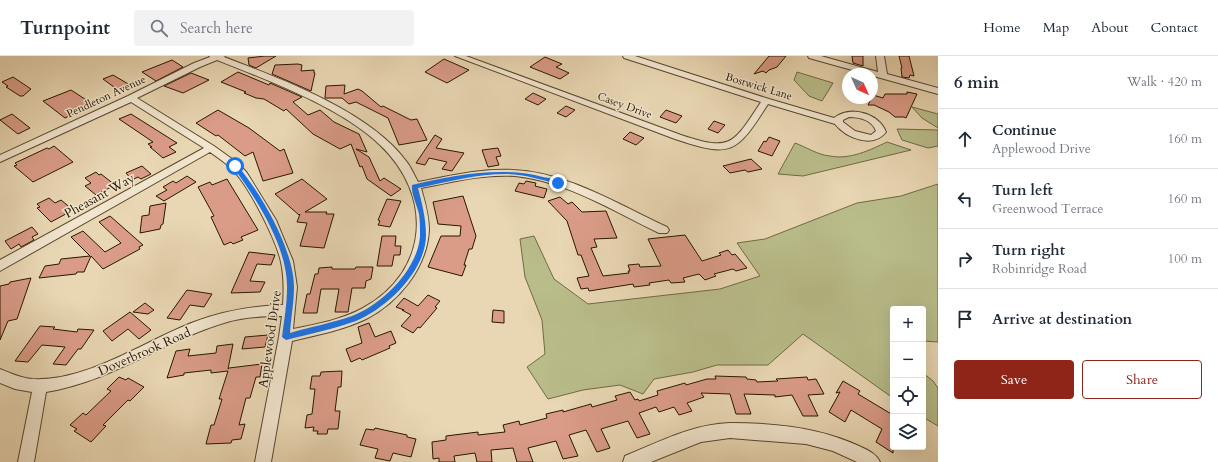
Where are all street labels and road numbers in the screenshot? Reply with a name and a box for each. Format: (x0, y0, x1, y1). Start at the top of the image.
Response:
street label: Bostwick Lane (724, 69, 794, 104)
street label: Pendleton Avenue (64, 72, 148, 121)
street label: Casey Drive (595, 89, 654, 122)
street label: Pheasant Way (61, 169, 138, 223)
street label: Applewood Drive (254, 289, 286, 389)
street label: Doverbrook Road (95, 323, 194, 380)

